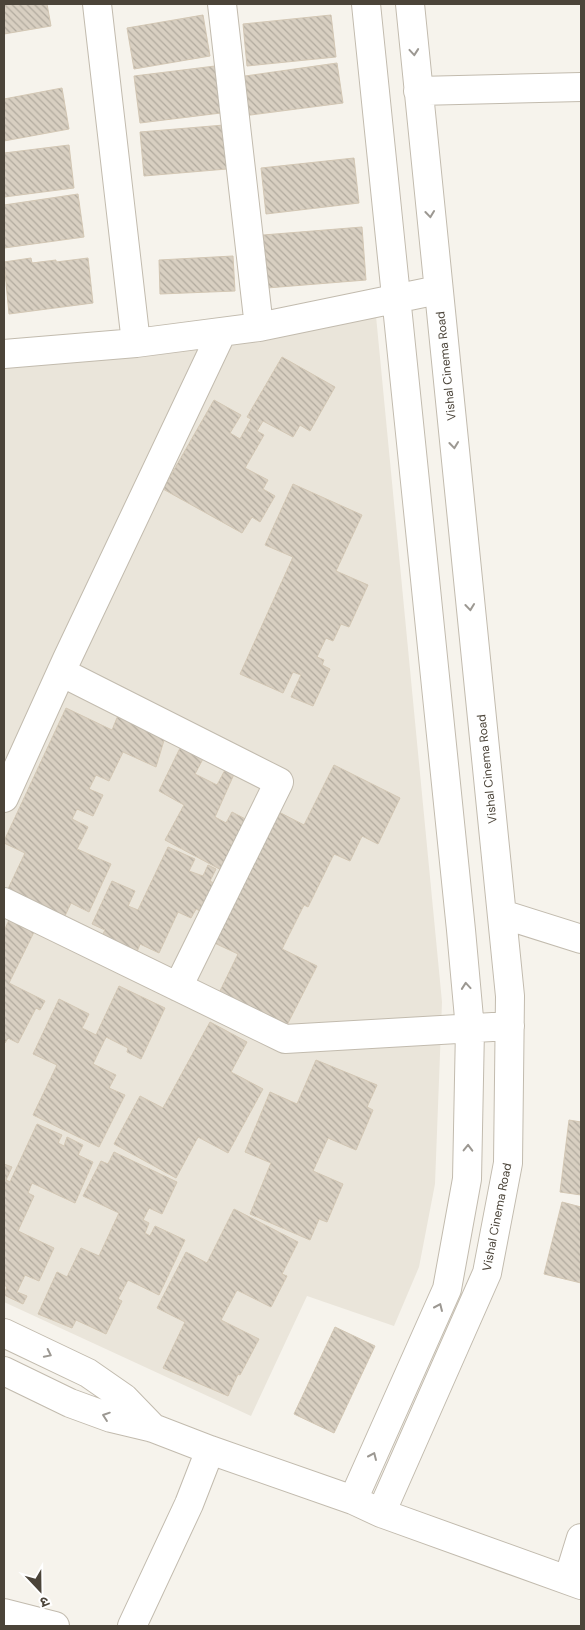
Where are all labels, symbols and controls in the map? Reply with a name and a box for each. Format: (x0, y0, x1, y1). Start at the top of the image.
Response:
one-way arrow (408, 49, 419, 57)
one-way arrow (424, 210, 435, 218)
street label: Vishal Cinema Road (432, 311, 460, 421)
one-way arrow (448, 442, 459, 450)
one-way arrow (465, 603, 476, 611)
street label: Vishal Cinema Road (473, 714, 501, 824)
one-way arrow (461, 982, 472, 990)
one-way arrow (463, 1144, 473, 1152)
street label: Vishal Cinema Road (479, 1162, 515, 1272)
one-way arrow (433, 1303, 443, 1312)
one-way arrow (43, 1348, 52, 1358)
one-way arrow (102, 1411, 111, 1421)
one-way arrow (366, 1452, 377, 1461)
north arrow (15, 1565, 65, 1615)
text: उ (37, 1592, 52, 1612)

